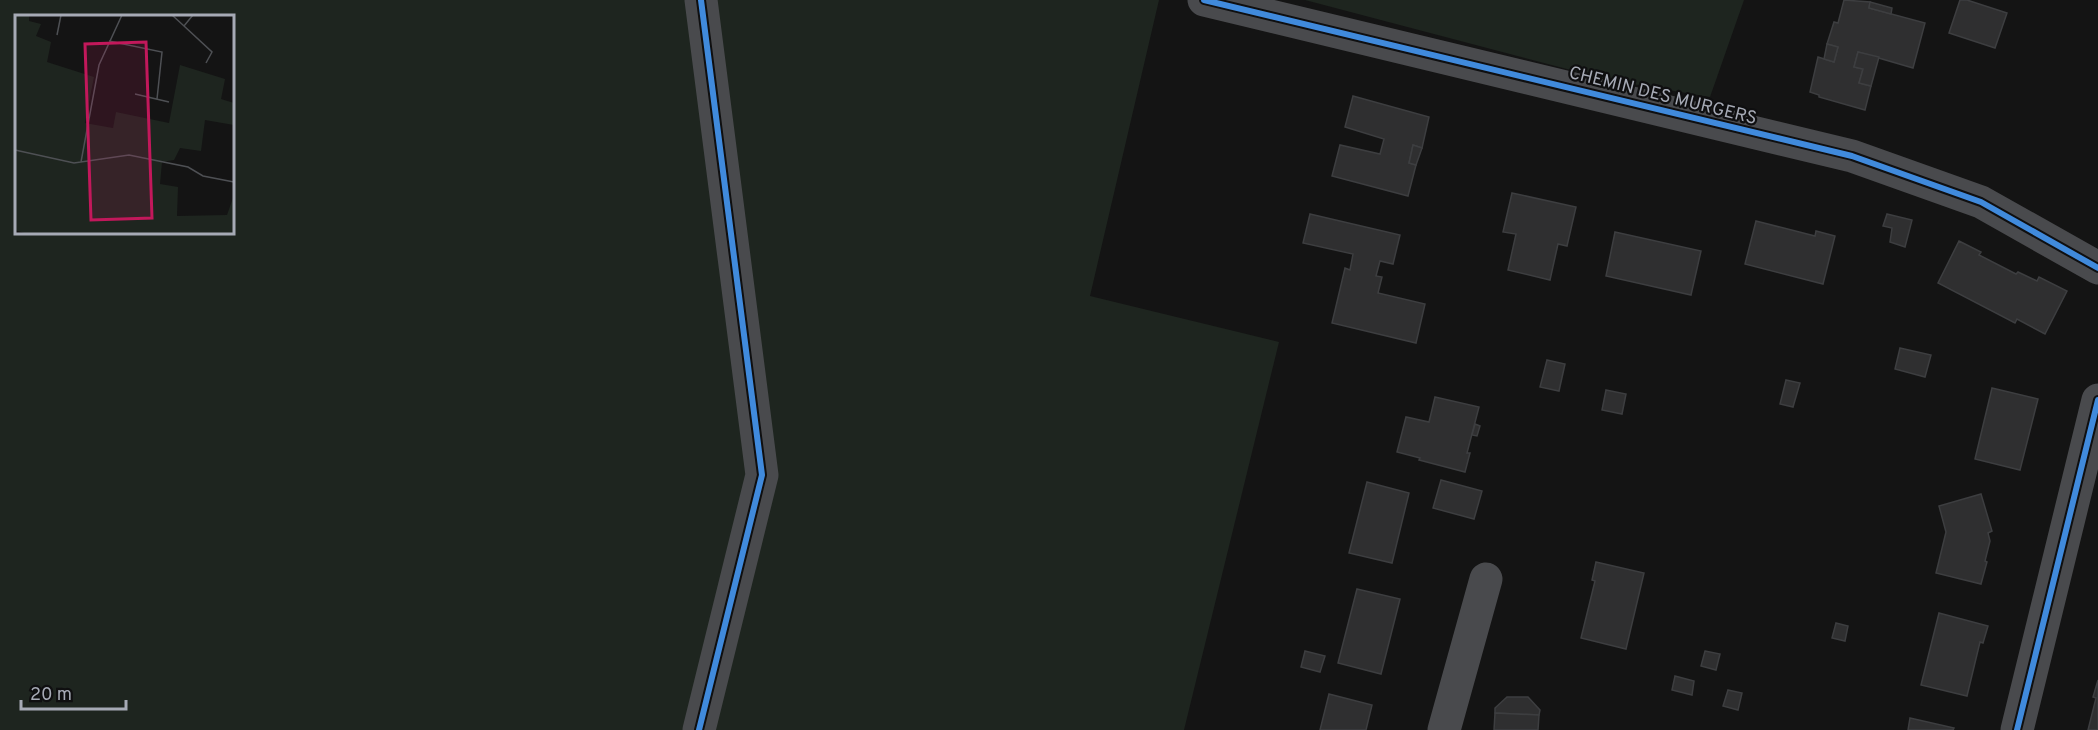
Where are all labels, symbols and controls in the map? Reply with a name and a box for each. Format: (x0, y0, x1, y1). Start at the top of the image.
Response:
inset map (15, 15, 234, 234)
street label: CHEMIN DES MURGERS (1566, 62, 1759, 131)
scale bar (21, 673, 126, 711)
text: 20 m (30, 684, 72, 707)

